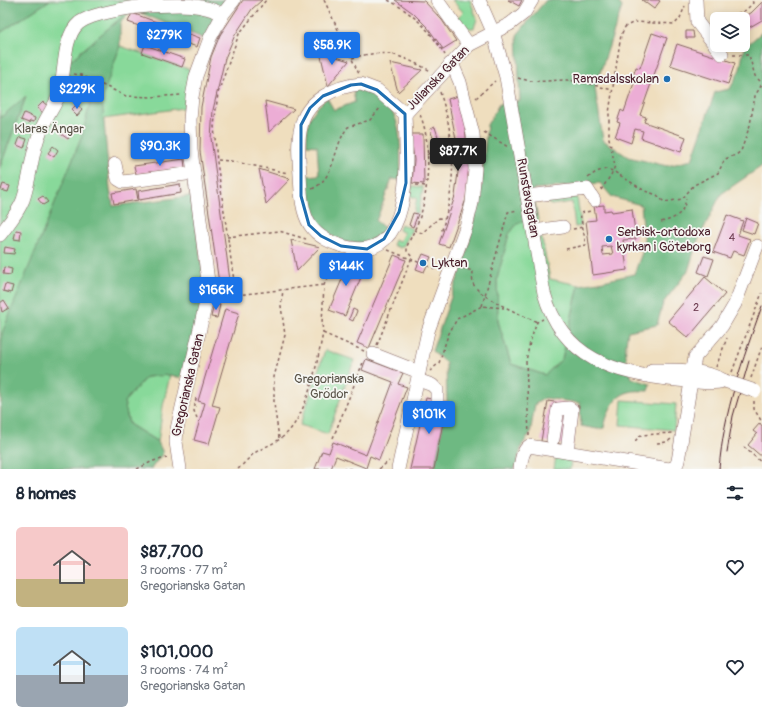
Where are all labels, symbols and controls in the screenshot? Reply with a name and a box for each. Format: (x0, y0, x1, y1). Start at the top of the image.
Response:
map controls (710, 12, 750, 52)
button: layers (710, 12, 750, 52)
pin: $279K (136, 22, 192, 56)
text: $279K (146, 27, 182, 43)
pin: $58.9K (299, 32, 365, 66)
text: $58.9K (313, 37, 351, 53)
street label: Julianska Gatan (403, 42, 473, 114)
place label: Ramsdalsskolan (573, 71, 659, 87)
marker: Ramsdalsskolan (662, 74, 672, 84)
pin: $229K (49, 76, 105, 110)
text: $229K (59, 81, 95, 97)
park label: Klaras Ängar (14, 121, 84, 137)
pin: $90.3K (127, 133, 193, 167)
text: $90.3K (140, 138, 180, 154)
pin: $87.7K (425, 138, 491, 172)
text: $87.7K (439, 143, 477, 159)
street label: Runstavsgatan (513, 157, 543, 239)
place label: Serbisk-ortodoxa kyrkan i Göteborg (617, 224, 711, 255)
house number: 4 (729, 231, 736, 244)
marker: Serbisk-ortodoxa kyrkan i Göteborg (604, 234, 614, 244)
pin: $144K (318, 253, 374, 287)
place label: Lyktan (431, 255, 468, 271)
text: $144K (328, 258, 364, 274)
marker: Lyktan (418, 258, 428, 268)
pin: $166K (188, 277, 244, 311)
text: $166K (198, 282, 234, 298)
house number: 2 (693, 301, 699, 314)
street label: Gregorianska Gatan (168, 332, 208, 438)
park label: Gregorianska Grödor (294, 371, 364, 402)
pin: $101K (401, 401, 457, 435)
text: $101K (412, 406, 446, 422)
icon: filters (724, 482, 746, 504)
text: 8 homes (16, 483, 76, 504)
text: $87,700 (140, 541, 203, 562)
icon: home (48, 543, 96, 591)
icon: heart (724, 556, 746, 578)
text: 3 rooms · 77 m² (140, 562, 228, 578)
text: Gregorianska Gatan (140, 578, 245, 594)
text: $101,000 (140, 641, 213, 662)
icon: home (48, 643, 96, 691)
icon: heart (724, 656, 746, 678)
text: 3 rooms · 74 m² (140, 662, 228, 678)
text: Gregorianska Gatan (140, 678, 245, 694)

